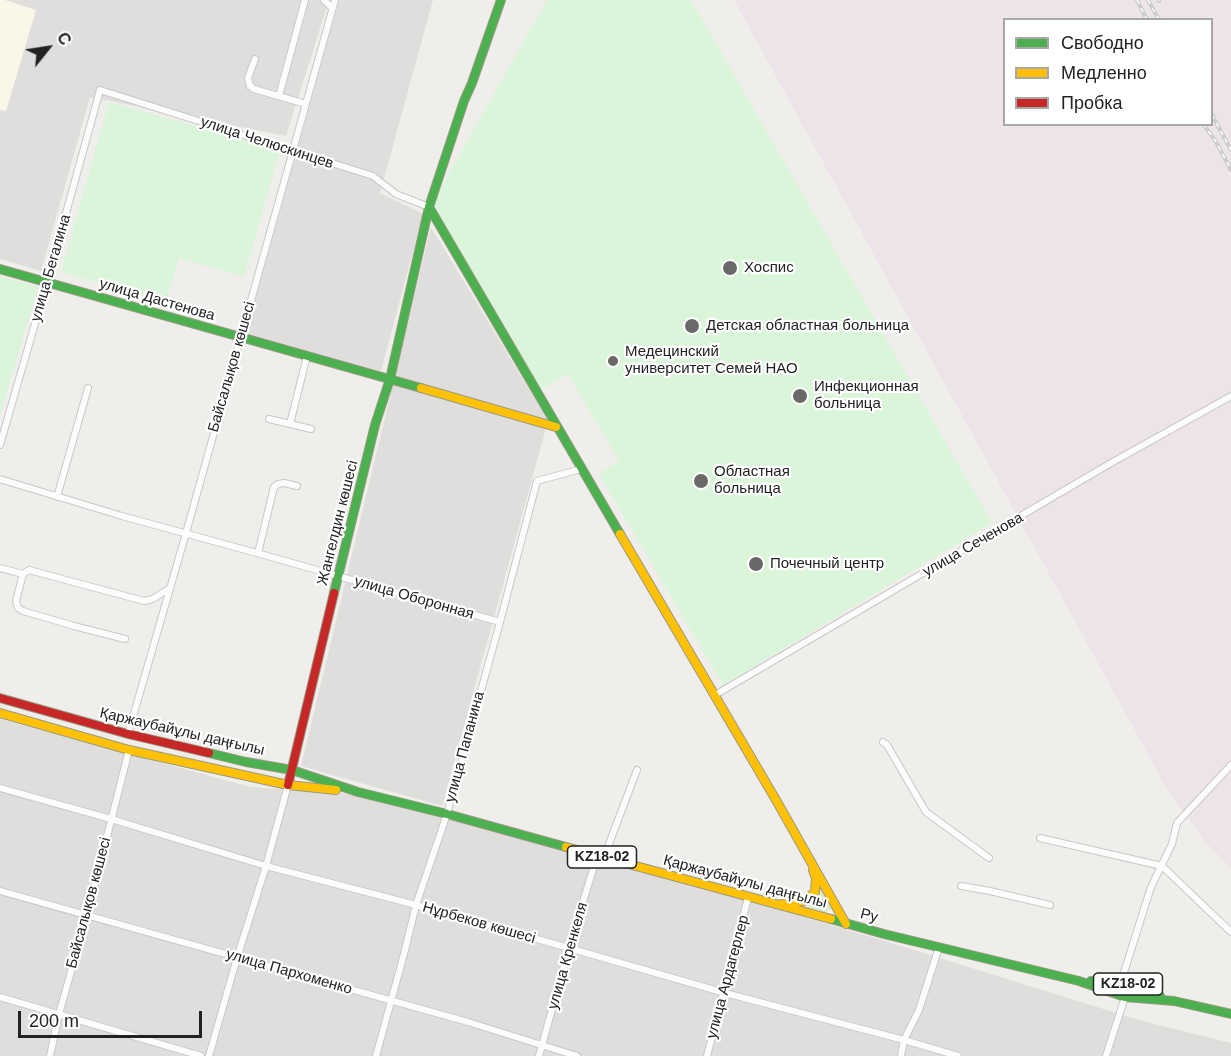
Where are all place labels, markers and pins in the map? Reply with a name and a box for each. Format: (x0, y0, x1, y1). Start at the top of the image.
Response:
marker: Хоспис (721, 259, 739, 277)
place label: Хоспис (744, 259, 794, 277)
marker: Детская областная больница (683, 317, 701, 335)
place label: Детская областная больница (706, 317, 909, 335)
place label: Медецинский университет Семей НАО (625, 343, 798, 378)
marker: Медецинский университет Семей НАО (606, 354, 620, 368)
place label: Инфекционная больница (814, 378, 919, 413)
marker: Инфекционная больница (791, 387, 809, 405)
place label: Областная больница (714, 463, 790, 498)
marker: Областная больница (692, 472, 710, 490)
marker: Почечный центр (747, 555, 765, 573)
place label: Почечный центр (770, 555, 884, 573)

